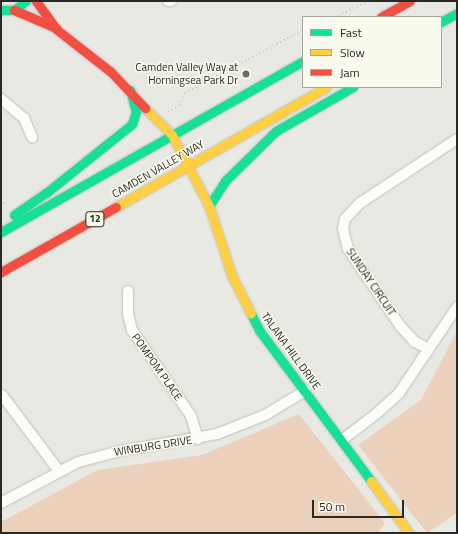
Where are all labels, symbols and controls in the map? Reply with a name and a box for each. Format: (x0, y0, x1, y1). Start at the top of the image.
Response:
legend (302, 16, 442, 88)
text: Fast (340, 23, 362, 42)
text: Slow (340, 43, 365, 62)
place label: Camden Valley Way at Horningsea Park Dr (136, 61, 238, 87)
text: Jam (340, 63, 360, 82)
marker: Camden Valley Way at Horningsea Park Dr (241, 69, 251, 79)
street label: CAMDEN VALLEY WAY (110, 137, 206, 201)
road number: 12 (85, 211, 105, 227)
street label: SUNDAY CIRCUIT (343, 246, 399, 318)
street label: TALANA HILL DRIVE (259, 310, 323, 392)
street label: POMPOM PLACE (129, 331, 185, 403)
street label: WINBURG DRIVE (113, 433, 193, 459)
scale bar (314, 492, 406, 518)
text: 50 m (319, 497, 345, 516)

